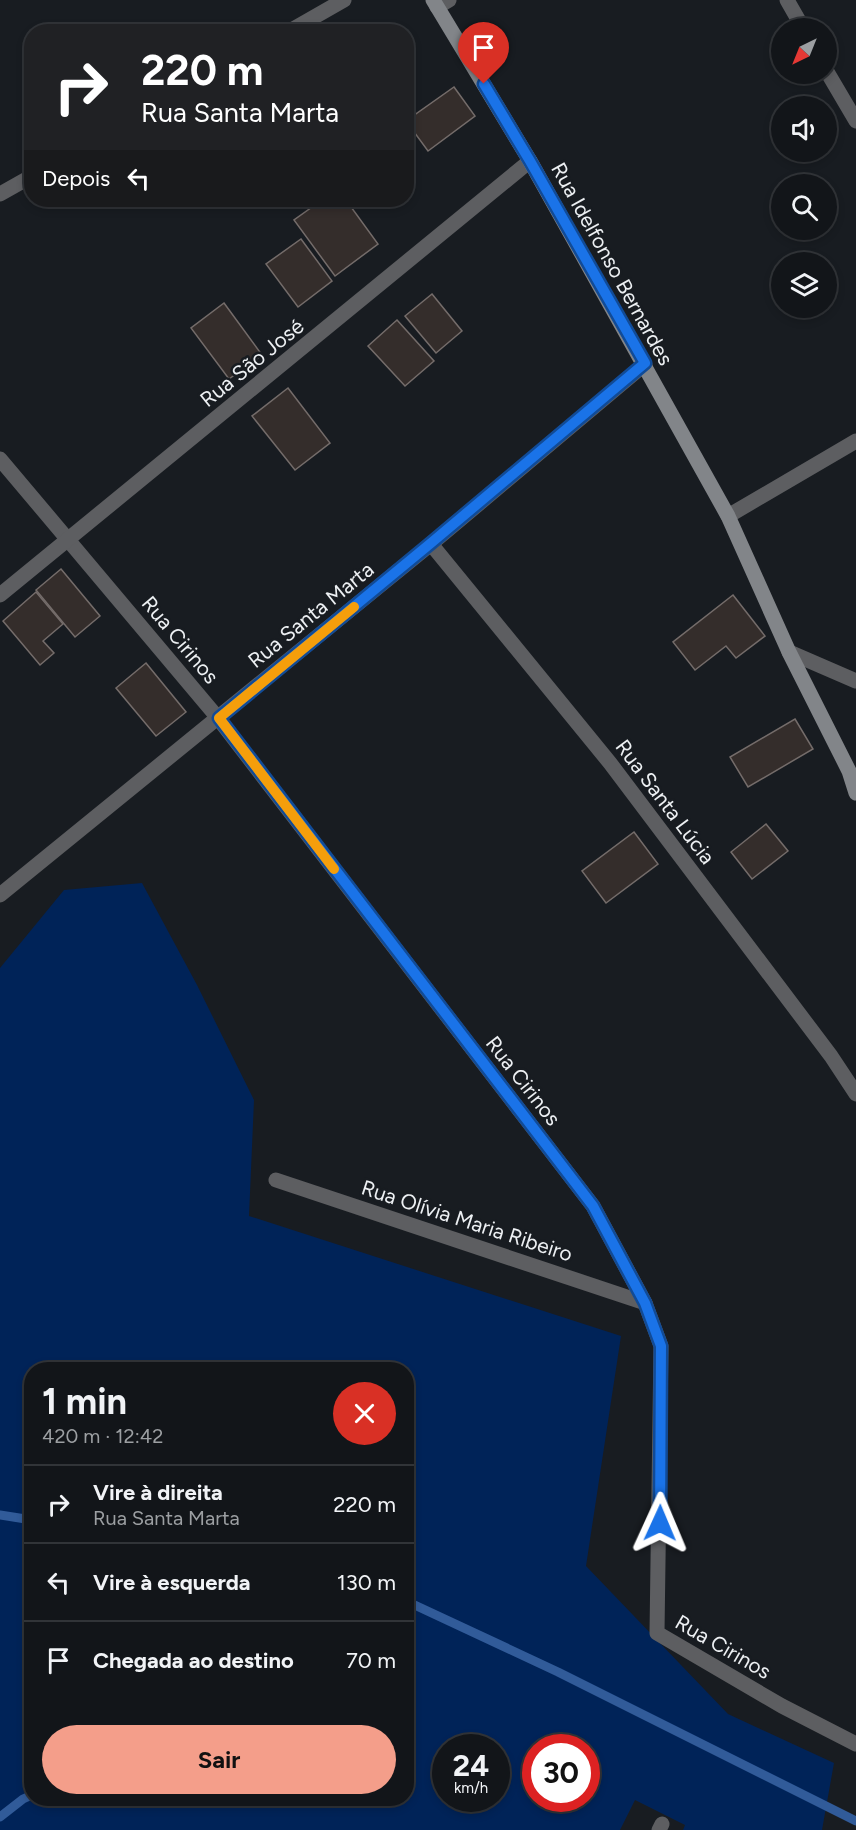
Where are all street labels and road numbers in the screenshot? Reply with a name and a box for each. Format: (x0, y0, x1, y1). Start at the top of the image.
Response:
street label: Rua Idelfonso Bernardes (546, 158, 679, 370)
street label: Rua São José (195, 313, 309, 412)
street label: Rua Santa Marta (243, 556, 378, 673)
street label: Rua Cirinos (137, 591, 224, 688)
street label: Rua Santa Lúcia (610, 734, 720, 869)
street label: Rua Cirinos (481, 1031, 566, 1130)
street label: Rua Olívia Maria Ribeiro (358, 1175, 576, 1266)
street label: Rua Cirinos (671, 1609, 776, 1684)

